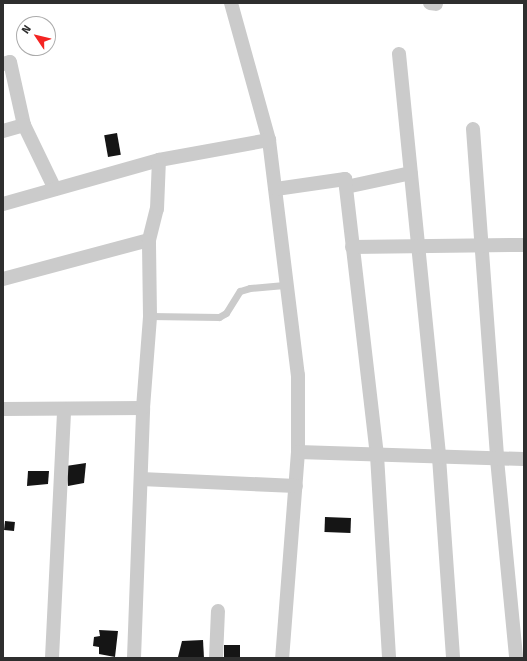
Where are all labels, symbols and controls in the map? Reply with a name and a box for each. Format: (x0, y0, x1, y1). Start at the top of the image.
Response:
north arrow (16, 16, 56, 56)
text: N (19, 23, 34, 36)

